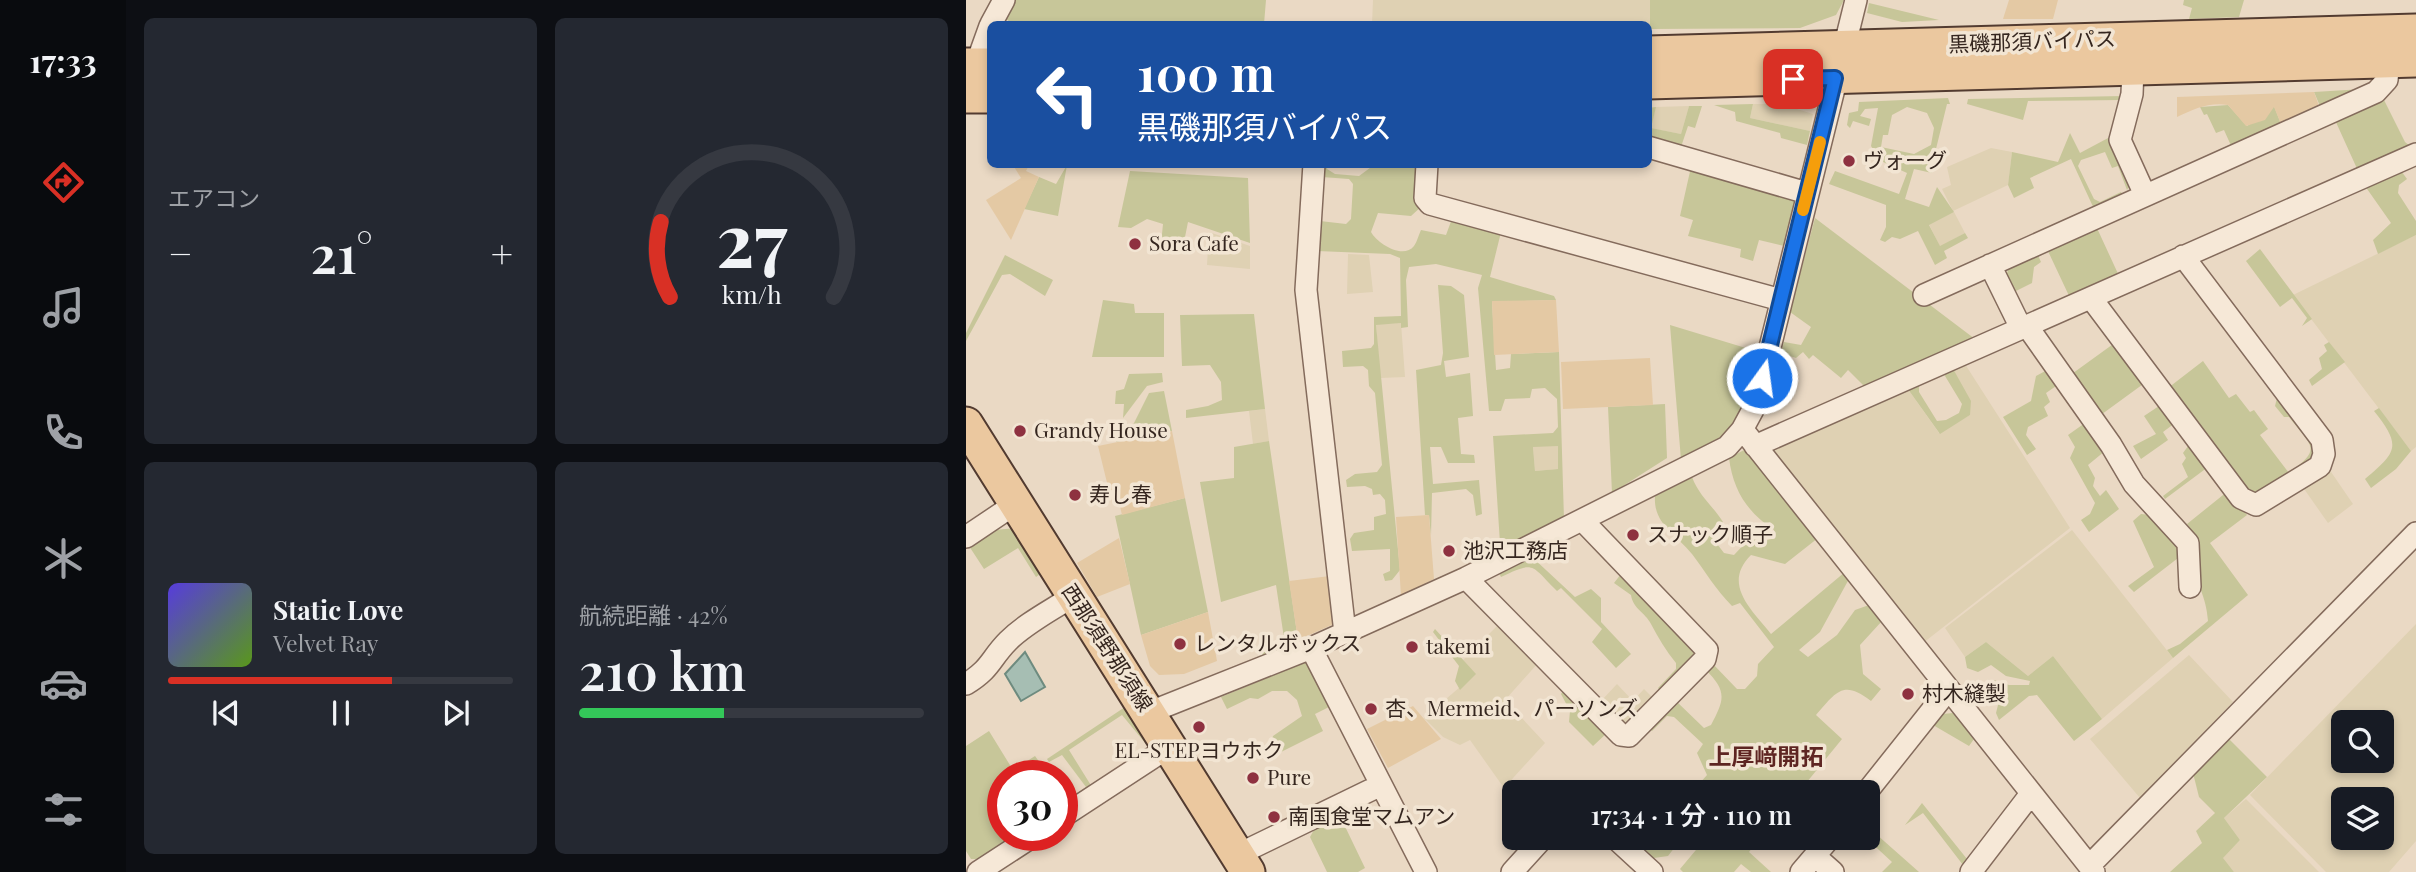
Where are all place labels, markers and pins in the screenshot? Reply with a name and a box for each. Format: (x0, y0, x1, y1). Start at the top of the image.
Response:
pin (1763, 49, 1823, 109)
place label: ヴォーグ (1863, 145, 1947, 173)
marker: ヴォーグ (1841, 153, 1857, 169)
place label: Sora Cafe (1149, 228, 1239, 256)
marker: Sora Cafe (1127, 236, 1143, 252)
place label: Grandy House (1034, 415, 1168, 443)
marker: Grandy House (1012, 423, 1028, 439)
place label: 寿し春 (1089, 479, 1152, 507)
marker: 寿し春 (1067, 487, 1083, 503)
place label: スナック順子 (1647, 519, 1773, 547)
marker: スナック順子 (1625, 527, 1641, 543)
place label: 池沢工務店 (1463, 535, 1568, 563)
marker: 池沢工務店 (1441, 543, 1457, 559)
place label: レンタルボックス (1194, 628, 1361, 656)
place label: takemi (1426, 631, 1490, 659)
marker: レンタルボックス (1172, 636, 1188, 652)
marker: takemi (1404, 639, 1420, 655)
place label: 村木縫製 (1922, 678, 2006, 706)
marker: 村木縫製 (1900, 686, 1916, 702)
place label: 杏、Mermeid、パーソンズ (1385, 693, 1638, 721)
marker: 杏、Mermeid、パーソンズ (1363, 701, 1379, 717)
marker: EL-STEPヨウホク (1191, 719, 1207, 735)
place label: EL-STEPヨウホク (1114, 735, 1284, 763)
place label: Pure (1267, 762, 1311, 790)
marker: Pure (1245, 770, 1261, 786)
place label: 南国食堂マムアン (1288, 801, 1455, 829)
marker: 南国食堂マムアン (1266, 809, 1282, 825)

